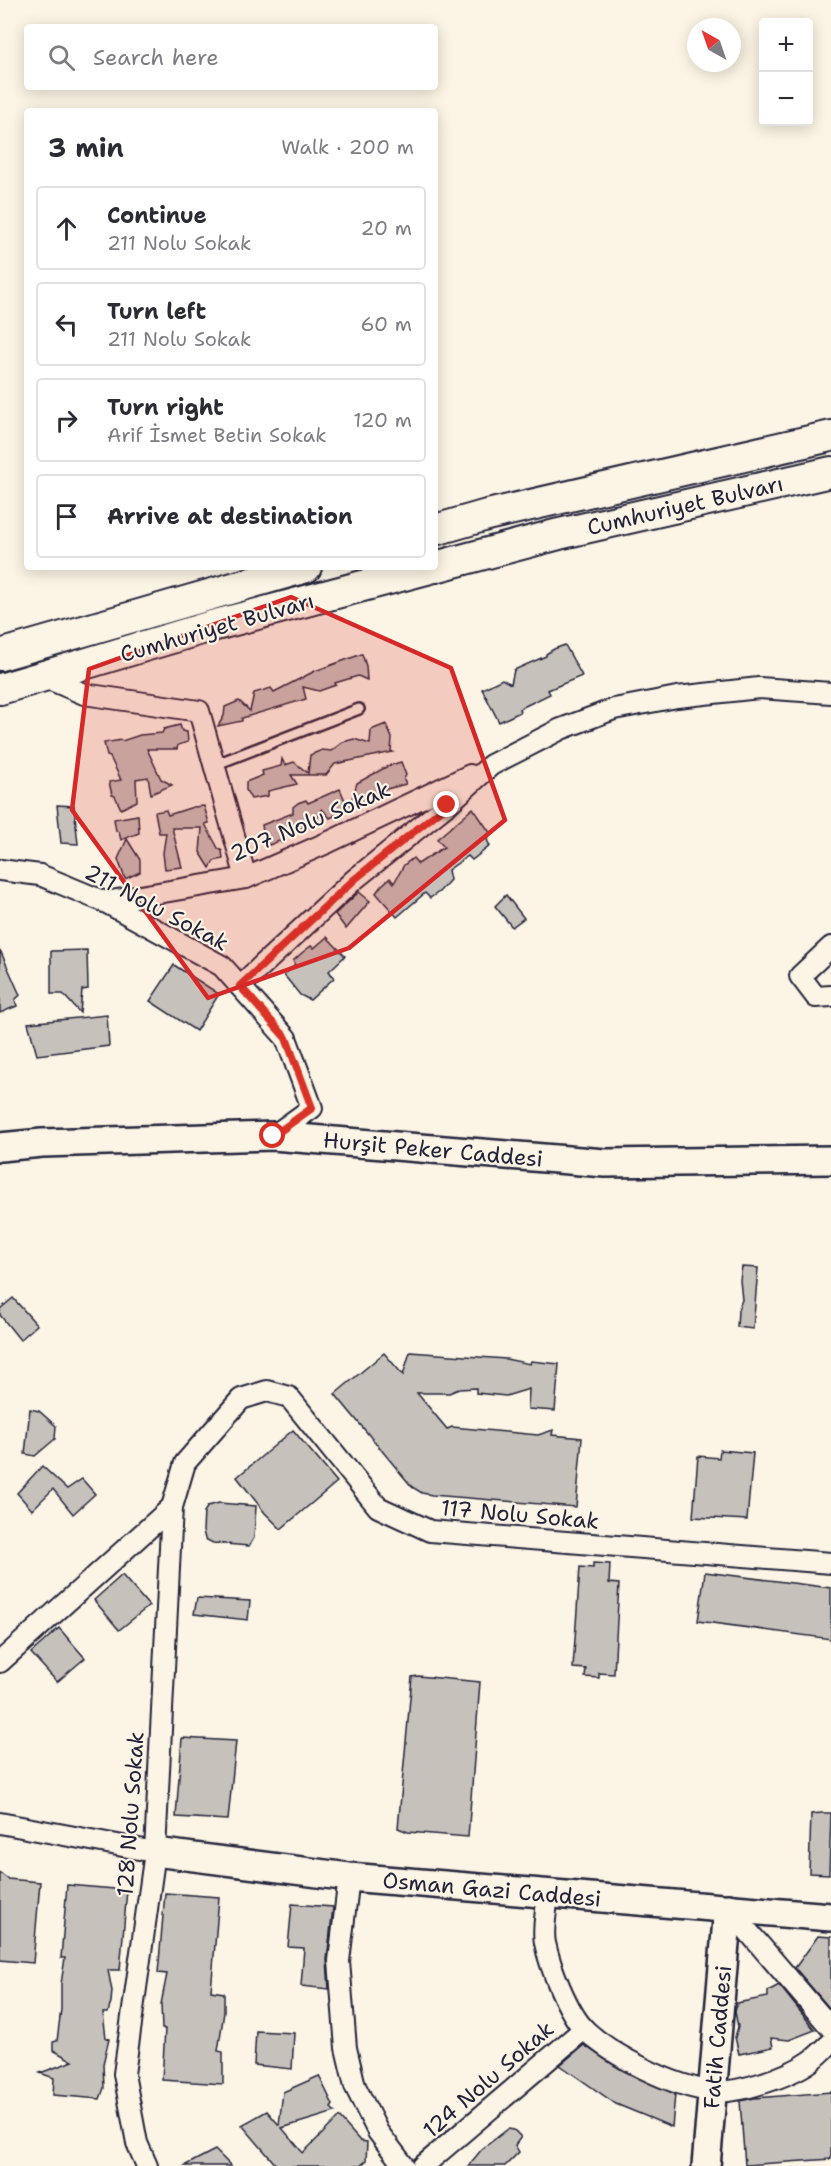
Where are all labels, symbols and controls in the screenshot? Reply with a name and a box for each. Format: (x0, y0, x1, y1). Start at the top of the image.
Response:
north arrow (687, 18, 741, 72)
map controls (759, 18, 813, 126)
button: + (759, 18, 813, 72)
search box (24, 24, 438, 90)
icon: search (45, 41, 78, 74)
text: Search here (93, 43, 219, 72)
button: − (759, 72, 813, 126)
text: 3 min (48, 130, 124, 165)
text: Walk · 200 m (281, 134, 414, 160)
text: Continue (107, 201, 207, 230)
icon: ahead (50, 212, 83, 245)
text: 20 m (361, 215, 412, 241)
text: 211 Nolu Sokak (107, 230, 252, 256)
text: Turn left (107, 297, 206, 326)
icon: left (50, 308, 83, 341)
text: 60 m (360, 311, 412, 337)
text: 211 Nolu Sokak (107, 326, 252, 352)
text: Turn right (107, 393, 224, 422)
icon: right (50, 404, 83, 437)
text: 120 m (353, 407, 412, 433)
text: Arif İsmet Betin Sokak (107, 422, 327, 448)
street label: Cumhuriyet Bulvarı (584, 469, 786, 542)
icon: arrive (50, 500, 83, 533)
text: Arrive at destination (107, 502, 353, 531)
street label: Cumhuriyet Bulvarı (117, 586, 317, 669)
street label: 207 Nolu Sokak (226, 775, 395, 868)
route end (433, 791, 459, 817)
street label: 211 Nolu Sokak (80, 857, 234, 958)
route start (259, 1122, 285, 1148)
street label: Hurşit Peker Caddesi (322, 1125, 544, 1174)
street label: 117 Nolu Sokak (440, 1493, 600, 1536)
street label: 128 Nolu Sokak (110, 1731, 151, 1897)
street label: Osman Gazi Caddesi (381, 1865, 602, 1914)
street label: Fatih Caddesi (697, 1964, 738, 2110)
street label: 124 Nolu Sokak (417, 2014, 560, 2144)

